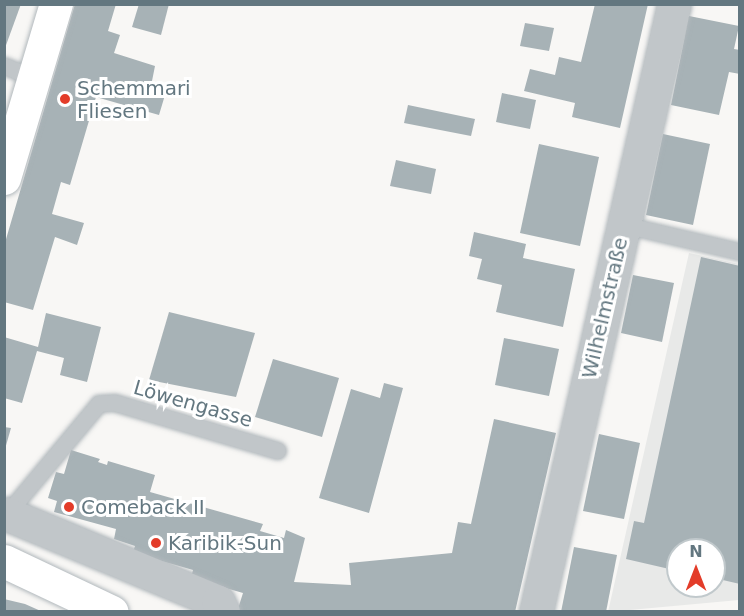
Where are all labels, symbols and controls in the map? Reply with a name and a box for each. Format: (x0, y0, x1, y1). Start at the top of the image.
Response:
place label: Schemmari Fliesen (77, 76, 191, 123)
marker: Schemmari Fliesen (58, 92, 72, 106)
street label: Wilhelmstraße (577, 235, 633, 381)
street label: Löwengasse (131, 376, 255, 432)
place label: Comeback II (81, 495, 205, 519)
marker: Comeback II (62, 500, 76, 514)
place label: Karibik-Sun (168, 531, 282, 555)
marker: Karibik-Sun (149, 536, 163, 550)
north arrow (666, 538, 726, 598)
text: N (689, 542, 703, 561)

